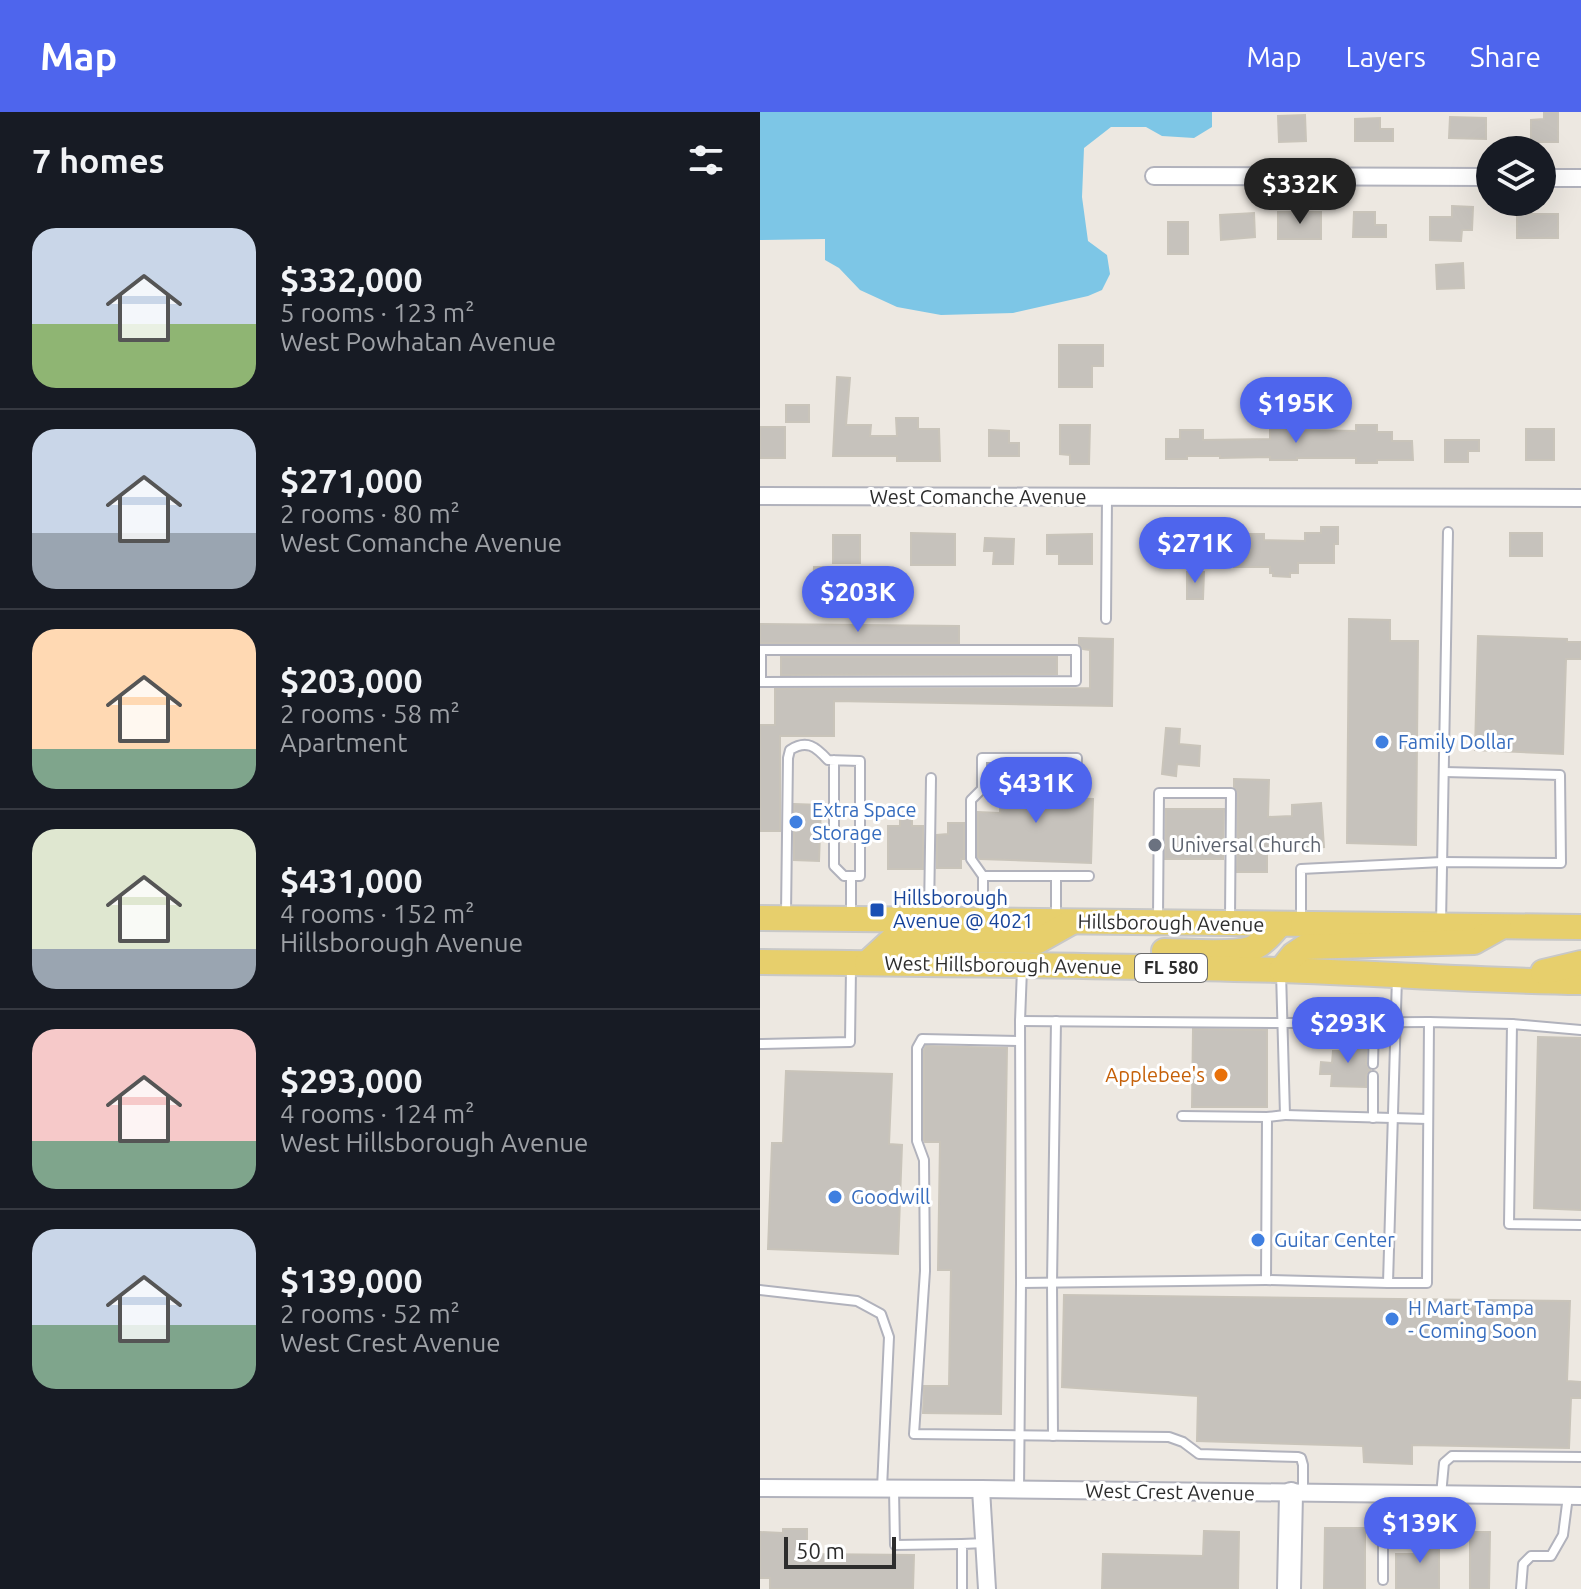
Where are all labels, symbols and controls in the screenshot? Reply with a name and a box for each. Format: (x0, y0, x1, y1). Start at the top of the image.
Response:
text: Map (40, 35, 117, 77)
text: Map (1246, 41, 1302, 72)
text: Layers (1346, 41, 1426, 72)
text: Share (1470, 41, 1541, 72)
map controls (1476, 136, 1556, 216)
button: layers (1476, 136, 1556, 216)
icon: filters (684, 138, 728, 182)
text: 7 homes (32, 141, 165, 179)
pin: $332K (1244, 158, 1356, 226)
text: $332K (1262, 169, 1338, 198)
icon: home (96, 260, 192, 356)
text: $332,000 (280, 260, 423, 298)
text: 5 rooms · 123 m² (280, 298, 475, 327)
text: West Powhatan Avenue (280, 327, 556, 356)
pin: $195K (1240, 377, 1352, 445)
text: $195K (1258, 388, 1334, 417)
icon: home (96, 461, 192, 557)
text: $271,000 (280, 461, 423, 499)
street label: West Comanche Avenue (870, 485, 1086, 508)
text: 2 rooms · 80 m² (280, 499, 460, 528)
pin: $271K (1139, 517, 1251, 585)
text: West Comanche Avenue (280, 528, 562, 557)
text: $271K (1157, 528, 1233, 557)
pin: $203K (802, 566, 914, 634)
text: $203K (820, 577, 896, 606)
icon: home (96, 661, 192, 757)
text: $203,000 (280, 661, 423, 699)
text: 2 rooms · 58 m² (280, 699, 460, 728)
text: Apartment (280, 728, 407, 757)
place label: Family Dollar (1398, 730, 1514, 753)
marker: Family Dollar (1373, 733, 1391, 751)
pin: $431K (980, 757, 1092, 825)
text: $431K (998, 768, 1074, 797)
place label: Extra Space Storage (812, 798, 917, 844)
marker: Extra Space Storage (787, 813, 805, 831)
place label: Universal Church (1171, 833, 1321, 856)
marker: Universal Church (1146, 836, 1164, 854)
icon: home (96, 861, 192, 957)
text: $431,000 (280, 861, 423, 899)
place label: Hillsborough Avenue @ 4021 (893, 886, 1034, 932)
text: 4 rooms · 152 m² (280, 899, 475, 928)
marker: Hillsborough Avenue @ 4021 (868, 901, 886, 919)
street label: Hillsborough Avenue (1077, 909, 1265, 936)
text: Hillsborough Avenue (280, 928, 523, 957)
street label: West Hillsborough Avenue (884, 951, 1122, 978)
road number: FL 580 (1135, 954, 1207, 982)
pin: $293K (1292, 997, 1404, 1065)
text: $293K (1310, 1008, 1386, 1037)
icon: home (96, 1061, 192, 1157)
text: $293,000 (280, 1061, 423, 1099)
place label: Applebee's (1105, 1063, 1205, 1086)
marker: Applebee's (1212, 1066, 1230, 1084)
text: 4 rooms · 124 m² (280, 1099, 475, 1128)
text: West Hillsborough Avenue (280, 1128, 588, 1157)
place label: Goodwill (851, 1185, 930, 1208)
marker: Goodwill (826, 1188, 844, 1206)
place label: Guitar Center (1274, 1228, 1395, 1251)
marker: Guitar Center (1249, 1231, 1267, 1249)
icon: home (96, 1261, 192, 1357)
text: $139,000 (280, 1261, 423, 1299)
place label: H Mart Tampa - Coming Soon (1408, 1296, 1537, 1342)
text: 2 rooms · 52 m² (280, 1299, 460, 1328)
marker: H Mart Tampa - Coming Soon (1383, 1310, 1401, 1328)
text: West Crest Avenue (280, 1328, 501, 1357)
street label: West Crest Avenue (1085, 1479, 1255, 1504)
pin: $139K (1364, 1497, 1476, 1565)
text: $139K (1382, 1508, 1458, 1537)
scale bar (784, 1533, 896, 1569)
text: 50 m (796, 1538, 845, 1563)

